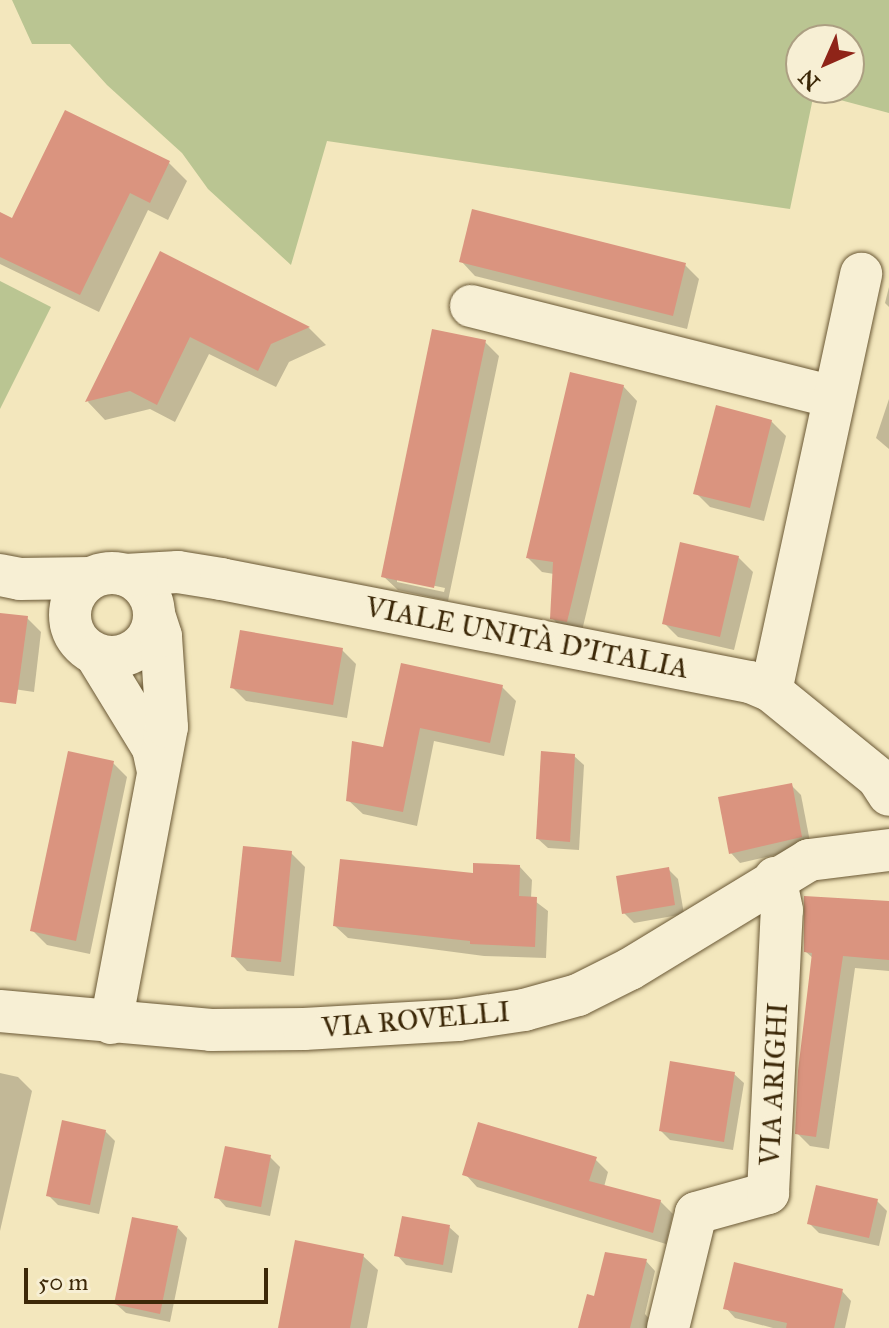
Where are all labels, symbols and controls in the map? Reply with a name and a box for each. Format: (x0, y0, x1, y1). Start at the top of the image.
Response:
north arrow (785, 24, 865, 104)
text: N (793, 64, 825, 96)
street label: VIALE UNITÀ D'ITALIA (362, 590, 692, 686)
street label: VIA ROVELLI (320, 995, 512, 1045)
street label: VIA ARIGHI (753, 1002, 795, 1166)
scale bar (28, 1252, 272, 1302)
text: 50 m (38, 1267, 88, 1297)

